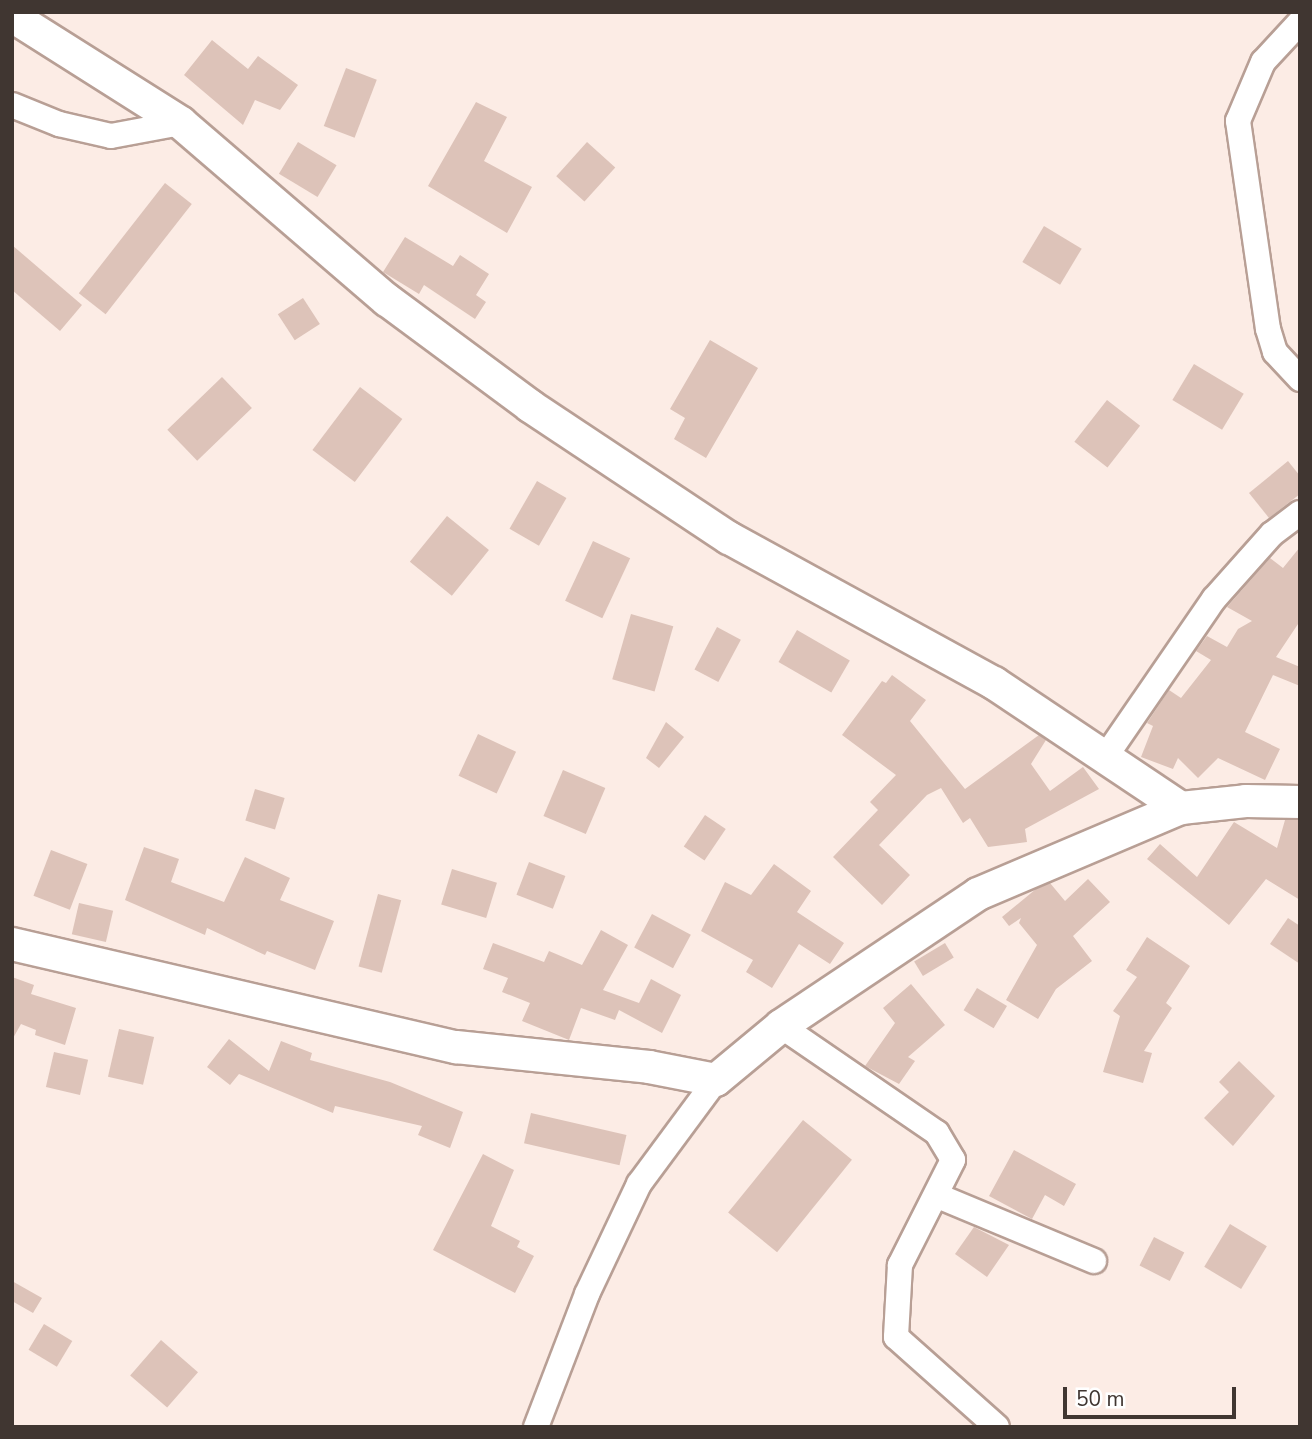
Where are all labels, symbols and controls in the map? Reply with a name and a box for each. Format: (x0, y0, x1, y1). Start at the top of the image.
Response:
scale bar (1067, 1372, 1240, 1416)
text: 50 m (1076, 1385, 1125, 1413)

